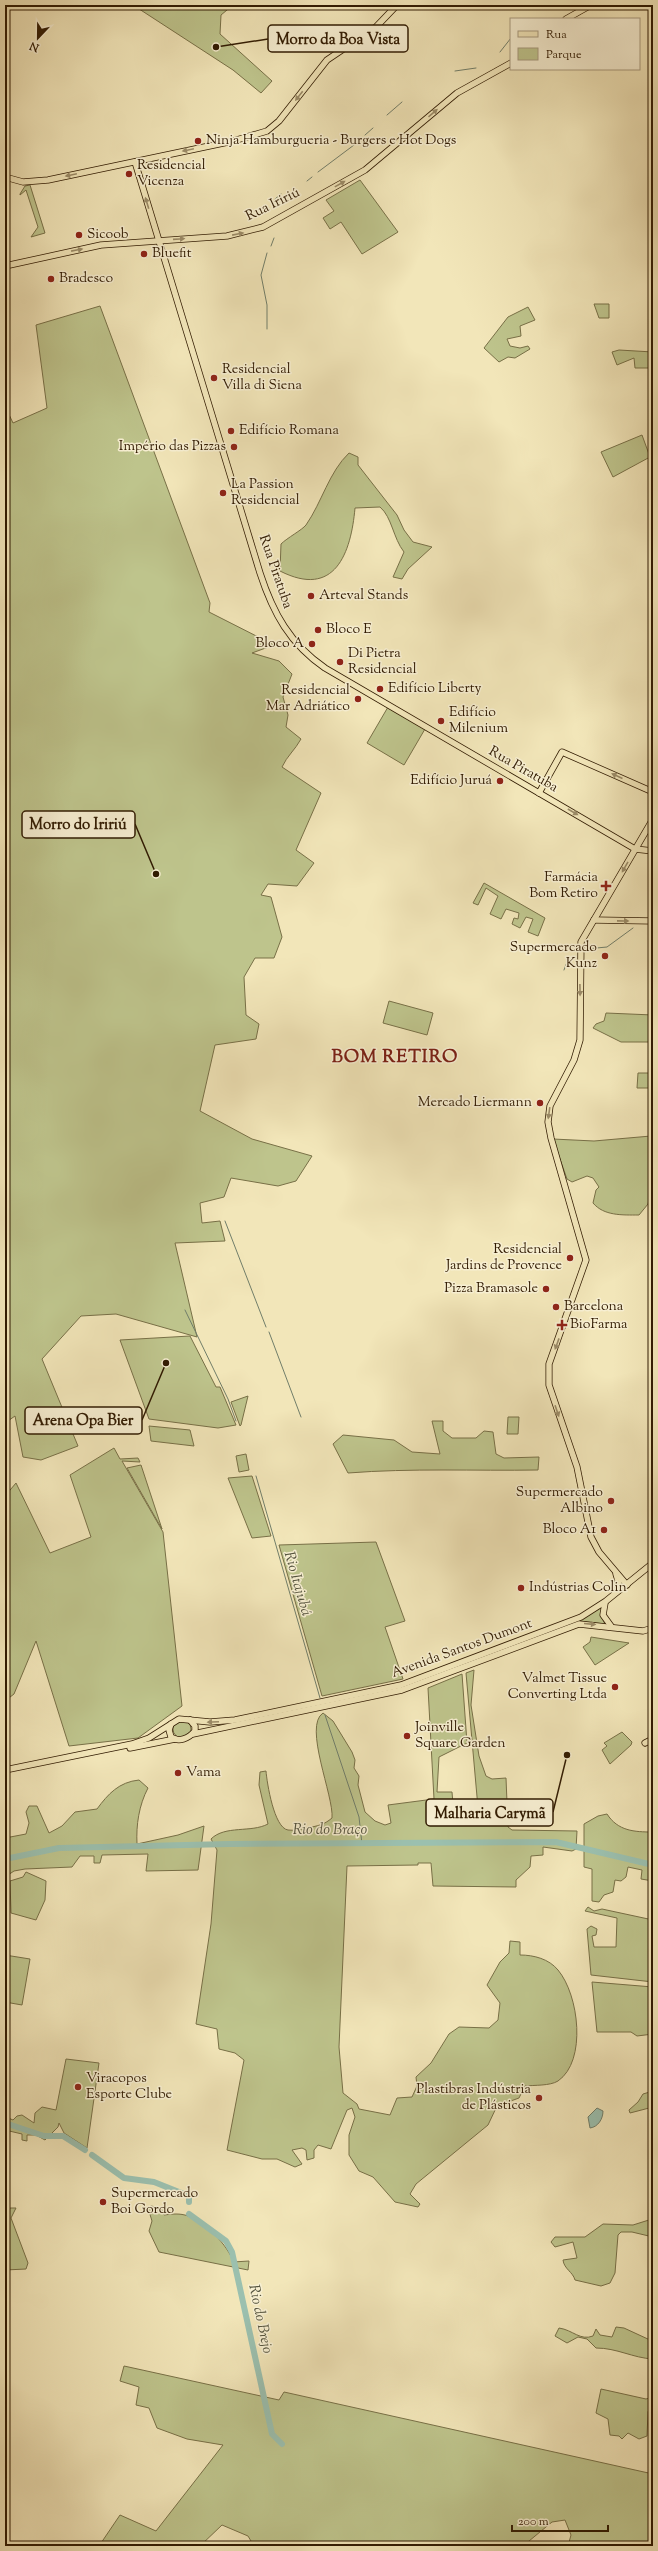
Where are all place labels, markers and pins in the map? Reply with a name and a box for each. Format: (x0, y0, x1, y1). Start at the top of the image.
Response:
callout: Morro da Boa Vista (268, 25, 408, 52)
place label: Ninja Hamburgueria - Burgers e Hot Dogs (206, 131, 456, 151)
marker: Ninja Hamburgueria - Burgers e Hot Dogs (193, 136, 203, 146)
place label: Residencial Vicenza (137, 156, 206, 192)
marker: Residencial Vicenza (124, 169, 134, 179)
place label: Sicoob (87, 225, 129, 245)
marker: Sicoob (74, 230, 84, 240)
place label: Bluefit (152, 244, 192, 264)
marker: Bluefit (139, 249, 149, 259)
place label: Bradesco (59, 269, 113, 289)
marker: Bradesco (46, 274, 56, 284)
place label: Residencial Villa di Siena (222, 360, 303, 396)
marker: Residencial Villa di Siena (209, 373, 219, 383)
place label: Edifício Romana (239, 421, 340, 441)
marker: Edifício Romana (226, 426, 236, 436)
place label: Império das Pizzas (119, 437, 226, 457)
marker: Império das Pizzas (229, 442, 239, 452)
place label: La Passion Residencial (231, 475, 300, 511)
marker: La Passion Residencial (218, 488, 228, 498)
place label: Arteval Stands (319, 586, 408, 606)
marker: Arteval Stands (306, 591, 316, 601)
place label: Bloco E (326, 620, 372, 640)
marker: Bloco E (313, 625, 323, 635)
place label: Bloco A (255, 634, 305, 654)
marker: Bloco A (307, 639, 317, 649)
place label: Di Pietra Residencial (348, 644, 417, 680)
marker: Di Pietra Residencial (335, 657, 345, 667)
place label: Edifício Liberty (388, 679, 481, 699)
place label: Residencial Mar Adriático (266, 681, 350, 717)
marker: Edifício Liberty (375, 684, 385, 694)
marker: Residencial Mar Adriático (353, 694, 363, 704)
place label: Edifício Milenium (449, 703, 508, 739)
marker: Edifício Milenium (436, 716, 446, 726)
place label: Edifício Juruá (410, 771, 493, 791)
marker: Edifício Juruá (495, 776, 505, 786)
callout: Morro do Iririú (22, 811, 135, 838)
place label: Farmácia Bom Retiro (529, 868, 599, 904)
marker: Farmácia Bom Retiro (601, 881, 611, 891)
place label: Supermercado Kunz (510, 938, 597, 974)
marker: Supermercado Kunz (600, 951, 610, 961)
place label: Mercado Liermann (418, 1093, 532, 1113)
marker: Mercado Liermann (535, 1098, 545, 1108)
place label: Residencial Jardins de Provence (445, 1240, 562, 1276)
marker: Residencial Jardins de Provence (565, 1253, 575, 1263)
place label: Pizza Bramasole (444, 1279, 538, 1299)
marker: Pizza Bramasole (541, 1284, 551, 1294)
place label: Barcelona (564, 1297, 624, 1317)
marker: Barcelona (551, 1302, 561, 1312)
place label: BioFarma (570, 1315, 628, 1335)
marker: BioFarma (557, 1320, 567, 1330)
callout: Arena Opa Bier (25, 1407, 142, 1434)
place label: Supermercado Albino (516, 1483, 603, 1519)
marker: Supermercado Albino (606, 1496, 616, 1506)
place label: Bloco A1 (543, 1520, 596, 1540)
marker: Bloco A1 (599, 1525, 609, 1535)
place label: Indústrias Colin (529, 1578, 627, 1598)
marker: Indústrias Colin (516, 1583, 526, 1593)
place label: Valmet Tissue Converting Ltda (508, 1669, 608, 1705)
marker: Valmet Tissue Converting Ltda (610, 1682, 620, 1692)
place label: Joinville Square Garden (414, 1718, 506, 1754)
marker: Joinville Square Garden (402, 1731, 412, 1741)
place label: Vama (186, 1763, 222, 1783)
marker: Vama (173, 1768, 183, 1778)
callout: Malharia Carymã (426, 1799, 553, 1826)
place label: Viracopos Esporte Clube (86, 2069, 172, 2105)
place label: Plastibras Indústria de Plásticos (416, 2080, 532, 2116)
marker: Viracopos Esporte Clube (73, 2082, 83, 2092)
marker: Plastibras Indústria de Plásticos (534, 2093, 544, 2103)
place label: Supermercado Boi Gordo (111, 2184, 199, 2220)
marker: Supermercado Boi Gordo (98, 2197, 108, 2207)

